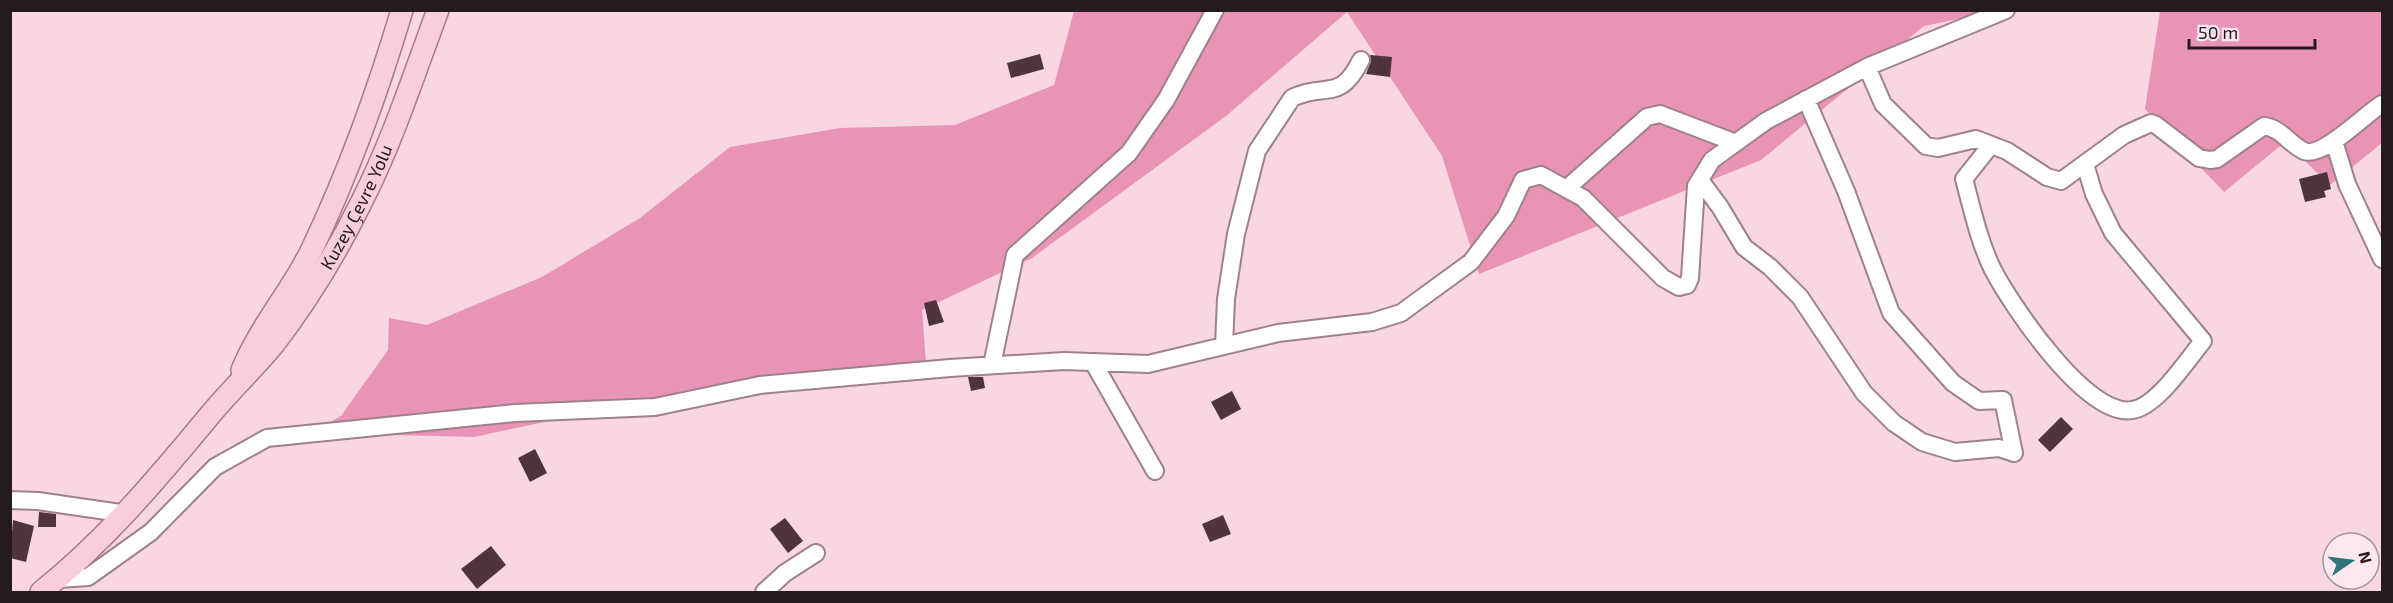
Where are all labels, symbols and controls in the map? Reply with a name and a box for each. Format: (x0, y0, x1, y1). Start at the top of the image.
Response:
scale bar (2189, 12, 2315, 50)
text: 50 m (2198, 21, 2238, 43)
street label: Kuzey Çevre Yolu (315, 141, 396, 273)
north arrow (2321, 531, 2381, 591)
text: N (2355, 549, 2377, 565)

